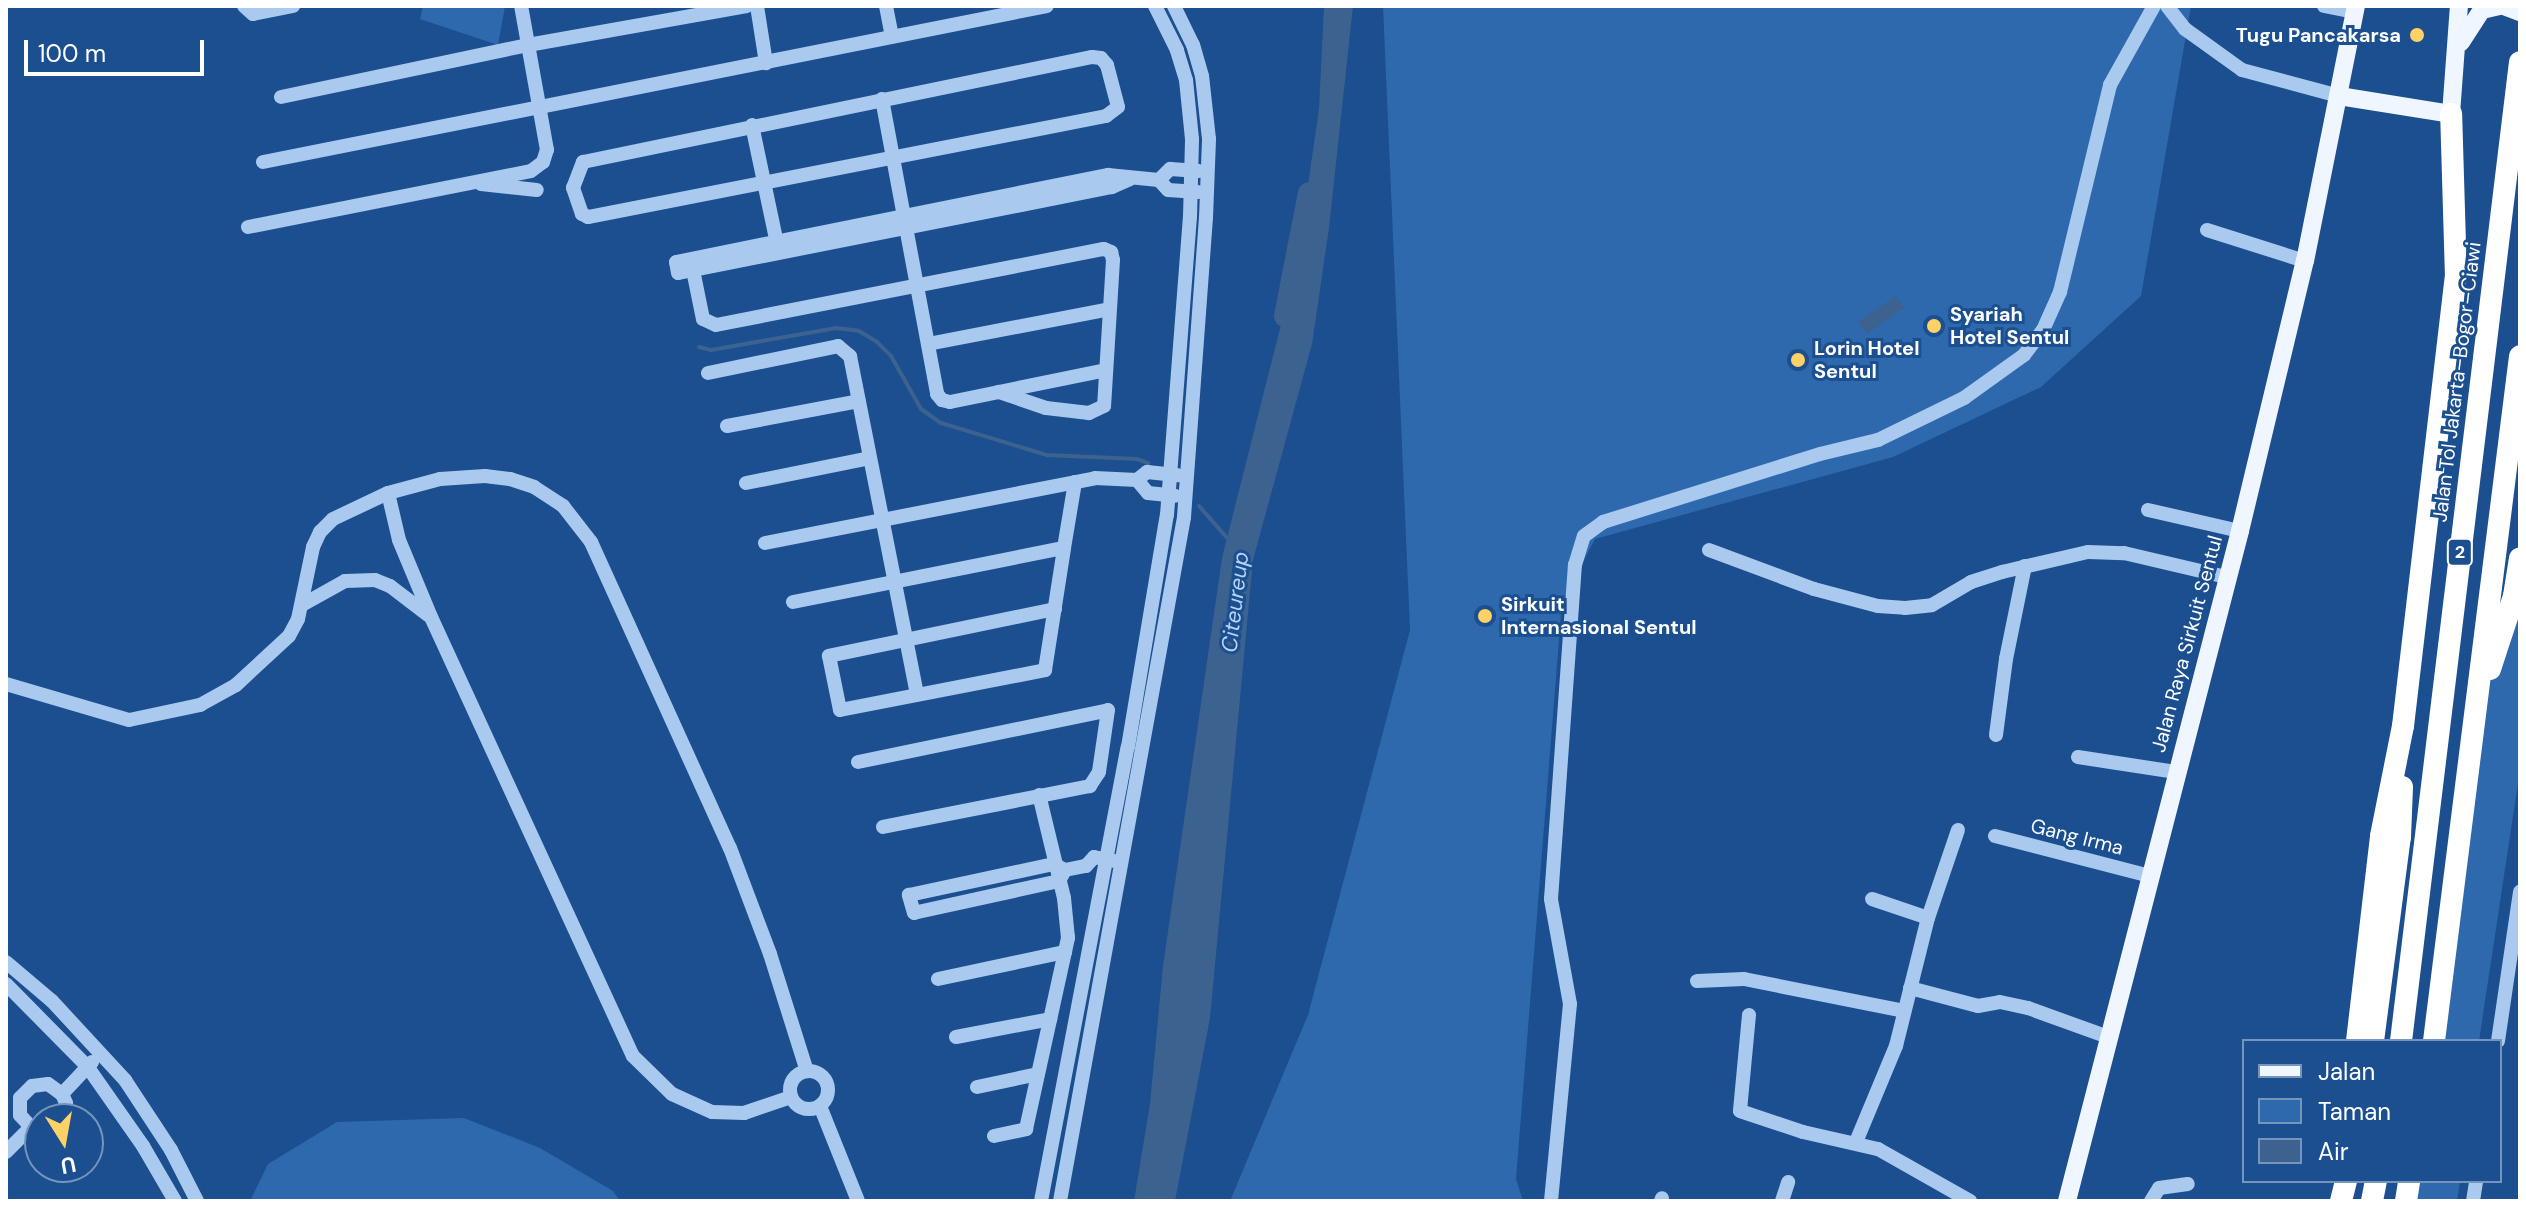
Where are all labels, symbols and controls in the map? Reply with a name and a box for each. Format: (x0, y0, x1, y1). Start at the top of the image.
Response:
place label: Tugu Pancakarsa (2236, 23, 2401, 47)
scale bar (28, 24, 208, 74)
marker: Tugu Pancakarsa (2408, 26, 2426, 44)
text: 100 m (38, 38, 106, 69)
street label: Jalan Tol Jakarta–Bogor–Ciawi (2428, 241, 2486, 523)
place label: Syariah Hotel Sentul (1950, 302, 2069, 349)
marker: Syariah Hotel Sentul (1925, 317, 1943, 335)
place label: Lorin Hotel Sentul (1814, 336, 1919, 383)
marker: Lorin Hotel Sentul (1789, 351, 1807, 369)
street label: Jalan Raya Sirkuit Sentul (2146, 533, 2228, 755)
road number: 2 (2446, 538, 2474, 566)
water label: Citeureup (1216, 550, 1254, 654)
place label: Sirkuit Internasional Sentul (1501, 592, 1697, 639)
marker: Sirkuit Internasional Sentul (1476, 607, 1494, 625)
street label: Gang Irma (2028, 814, 2126, 860)
legend (2242, 1039, 2502, 1183)
text: Jalan (2318, 1056, 2375, 1087)
text: Taman (2318, 1096, 2391, 1127)
north arrow (24, 1103, 104, 1183)
text: Air (2318, 1136, 2349, 1167)
text: U (58, 1149, 78, 1181)

